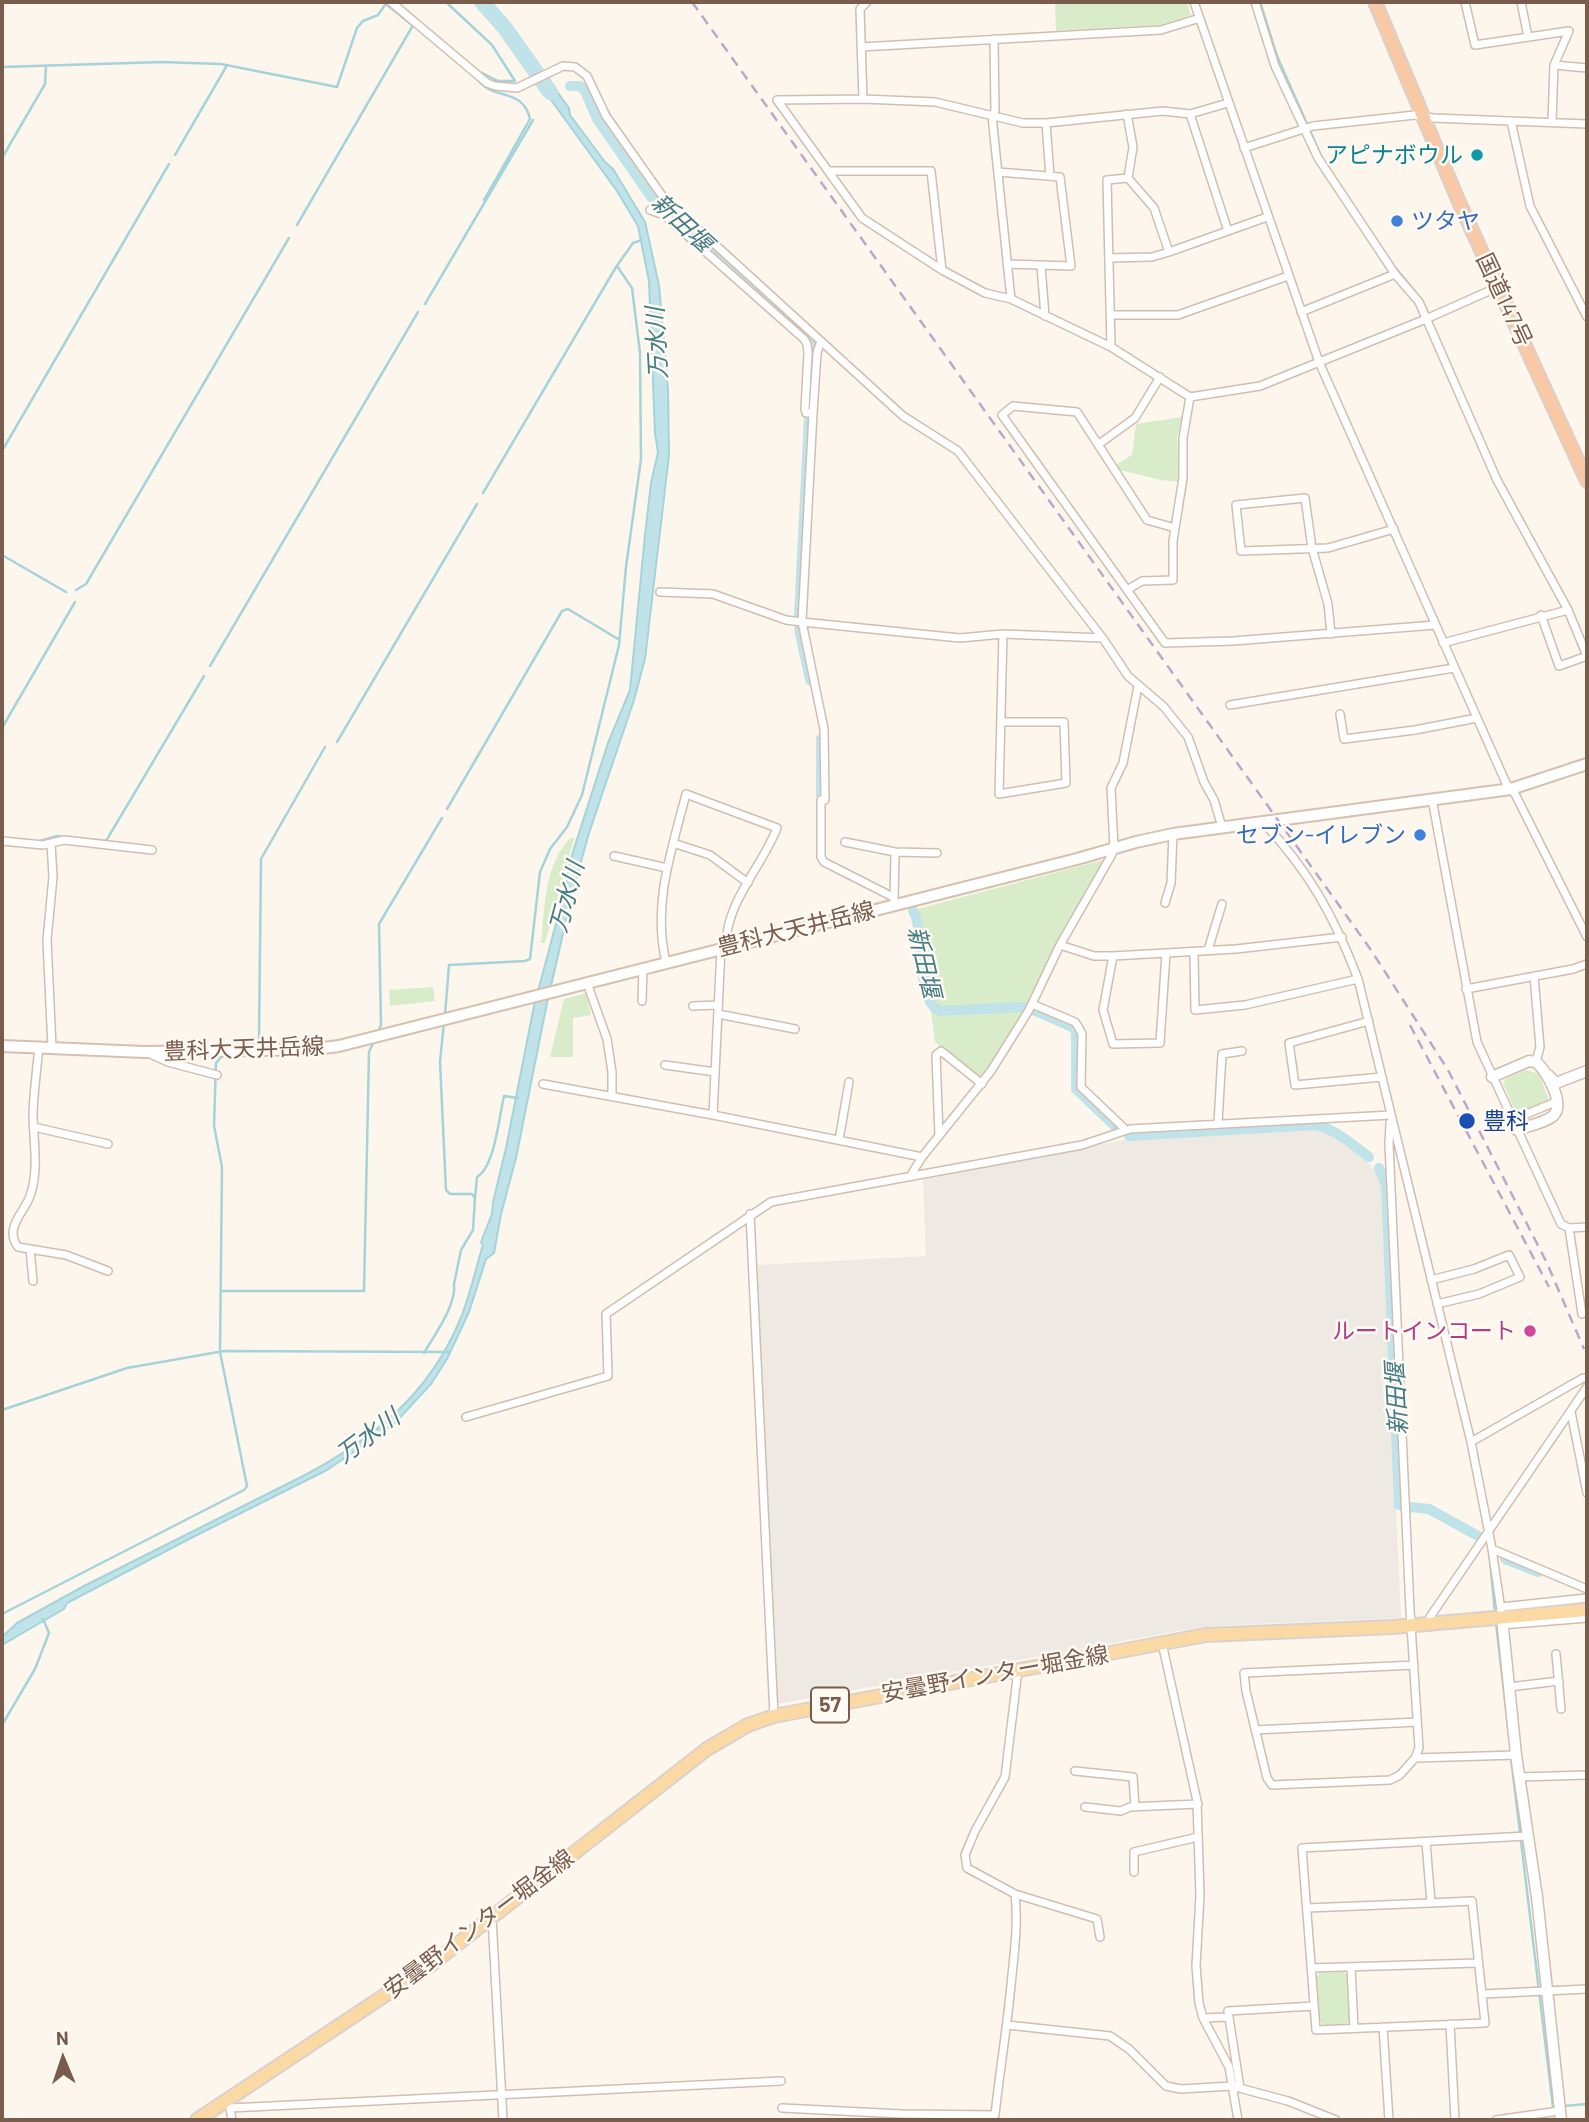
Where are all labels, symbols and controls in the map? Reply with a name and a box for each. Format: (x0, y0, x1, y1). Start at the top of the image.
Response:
place label: アピナボウル (1325, 141, 1463, 169)
marker: アピナボウル (1469, 147, 1485, 163)
water label: 新田堰 (646, 188, 718, 258)
place label: ツタヤ (1411, 207, 1480, 235)
marker: ツタヤ (1389, 213, 1405, 229)
street label: 国道147号 (1470, 249, 1538, 351)
water label: 万水川 (641, 306, 673, 380)
place label: セブン-イレブン (1236, 821, 1406, 849)
marker: セブン-イレブン (1412, 827, 1428, 843)
water label: 万水川 (544, 858, 590, 936)
street label: 豊科大天井岳線 (715, 896, 877, 962)
water label: 新田堰 (902, 924, 946, 1000)
street label: 豊科大天井岳線 (163, 1032, 325, 1066)
place label: 豊科 (1483, 1107, 1529, 1135)
marker: 豊科 (1457, 1111, 1477, 1131)
place label: ルートインコート (1332, 1317, 1516, 1345)
marker: ルートインコート (1522, 1323, 1538, 1339)
water label: 新田堰 (1381, 1362, 1413, 1436)
water label: 万水川 (331, 1403, 405, 1469)
street label: 安曇野インター堀金線 (879, 1640, 1111, 1708)
road number: 57 (811, 1688, 849, 1722)
street label: 安曇野インター堀金線 (379, 1844, 579, 2004)
north arrow (28, 2024, 98, 2094)
text: N (56, 2026, 69, 2049)

